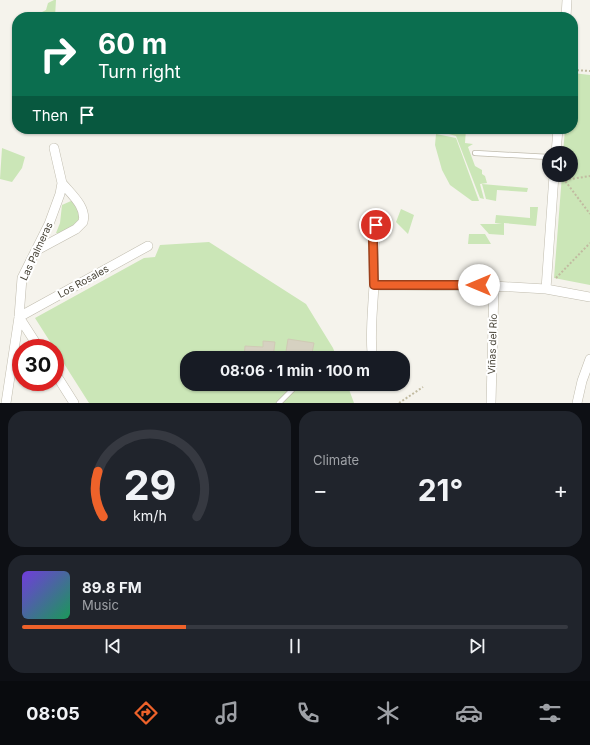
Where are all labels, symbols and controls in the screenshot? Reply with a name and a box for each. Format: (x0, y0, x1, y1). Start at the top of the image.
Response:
text: 60 m (98, 27, 167, 61)
icon: right (32, 28, 84, 80)
text: Turn right (98, 61, 181, 82)
icon: arrive (76, 104, 98, 126)
text: Then (32, 106, 68, 125)
map controls (542, 146, 578, 182)
button: sound (542, 146, 578, 182)
pin (359, 208, 393, 242)
icon: arrive (365, 214, 387, 236)
street label: Las Palmeras (17, 220, 55, 282)
street label: Los Rosales (55, 262, 111, 300)
position arrow (458, 264, 500, 306)
street label: Viñas del Río (485, 313, 499, 375)
speed limit sign: 30 (12, 339, 64, 391)
text: 08:06 · 1 min · 100 m (220, 361, 370, 380)
text: Climate (313, 452, 359, 468)
text: 29 (123, 460, 176, 510)
text: 21° (418, 472, 463, 508)
text: − (313, 477, 328, 503)
text: + (553, 477, 568, 503)
text: km/h (133, 507, 166, 524)
text: 89.8 FM (82, 578, 142, 597)
text: Music (82, 597, 119, 613)
icon: previous (102, 635, 124, 657)
icon: pause (284, 635, 306, 657)
icon: next (466, 635, 488, 657)
icon: directions (132, 699, 160, 727)
icon: music (213, 699, 241, 727)
icon: phone (294, 699, 322, 727)
icon: climate (374, 699, 402, 727)
icon: car (455, 699, 483, 727)
icon: filters (536, 699, 564, 727)
text: 08:05 (26, 703, 80, 724)

